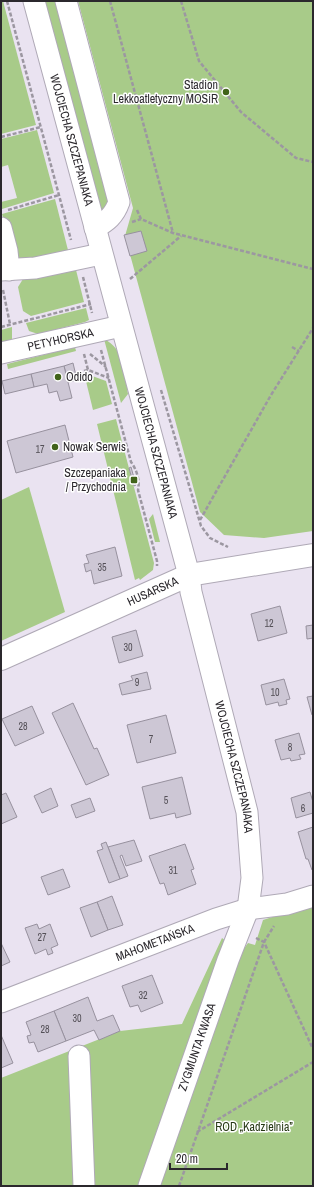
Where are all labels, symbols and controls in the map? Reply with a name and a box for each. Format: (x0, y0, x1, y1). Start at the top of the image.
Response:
street label: WOJCIECHA SZCZEPANIAKA (46, 72, 97, 208)
place label: Stadion Lekkoatletyczny MOSiR (113, 77, 218, 107)
marker: Stadion Lekkoatletyczny MOSiR (221, 87, 231, 97)
street label: PETYHORSKA (26, 324, 96, 355)
place label: Odido (66, 369, 93, 385)
marker: Odido (53, 372, 63, 382)
street label: WOJCIECHA SZCZEPANIAKA (131, 385, 182, 521)
place label: Nowak Serwis (63, 439, 126, 455)
marker: Nowak Serwis (50, 442, 60, 452)
house number: 17 (35, 443, 45, 456)
place label: Szczepaniaka / Przychodnia (64, 465, 127, 495)
marker: Szczepaniaka / Przychodnia (129, 475, 139, 485)
house number: 35 (97, 561, 107, 574)
street label: HUSARSKA (125, 573, 181, 610)
house number: 12 (264, 617, 274, 630)
house number: 30 (123, 641, 133, 654)
house number: 9 (135, 676, 140, 689)
house number: 10 (270, 686, 280, 699)
street label: WOJCIECHA SZCZEPANIAKA (211, 699, 257, 834)
house number: 28 (18, 720, 28, 733)
house number: 7 (149, 733, 154, 746)
house number: 8 (288, 741, 293, 754)
house number: 5 (164, 794, 169, 807)
house number: 6 (301, 802, 306, 815)
house number: 31 (168, 864, 178, 877)
street label: MAHOMETAŃSKA (113, 920, 197, 965)
house number: 27 (37, 931, 47, 944)
house number: 32 (138, 989, 148, 1002)
street label: ZYGMUNTA KWASA (174, 1001, 220, 1093)
house number: 30 (72, 1012, 82, 1025)
house number: 28 (40, 1023, 50, 1036)
park label: ROD „Kadzielnia” (215, 1119, 294, 1135)
scale bar (170, 1145, 227, 1171)
text: 20 m (176, 1151, 198, 1167)

